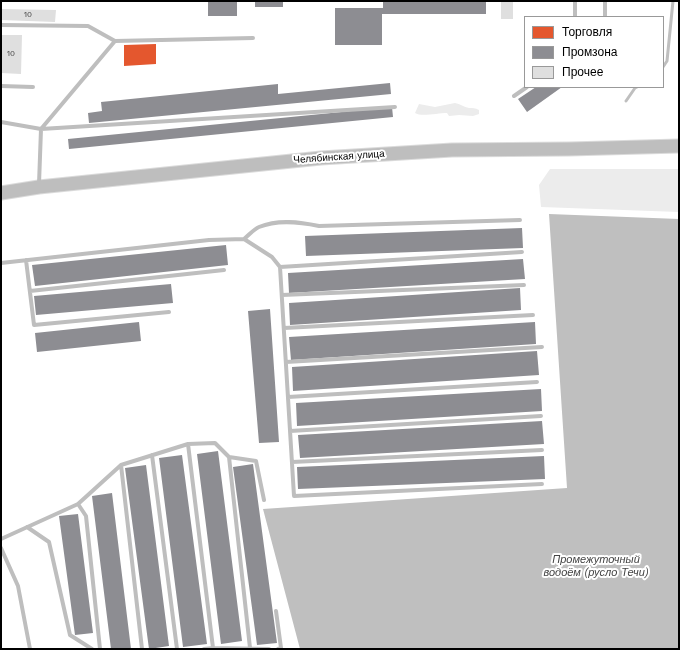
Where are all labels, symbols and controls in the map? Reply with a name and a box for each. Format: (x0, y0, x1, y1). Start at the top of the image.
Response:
house number: 10 (24, 10, 32, 20)
legend (524, 16, 664, 88)
text: Торговля (562, 25, 612, 39)
text: Промзона (562, 45, 617, 59)
house number: 10 (7, 49, 15, 59)
text: Прочее (562, 65, 603, 79)
street label: Челябинская улица (293, 148, 385, 166)
water label: Промежуточный водоём (русло Течи) (543, 553, 649, 579)

